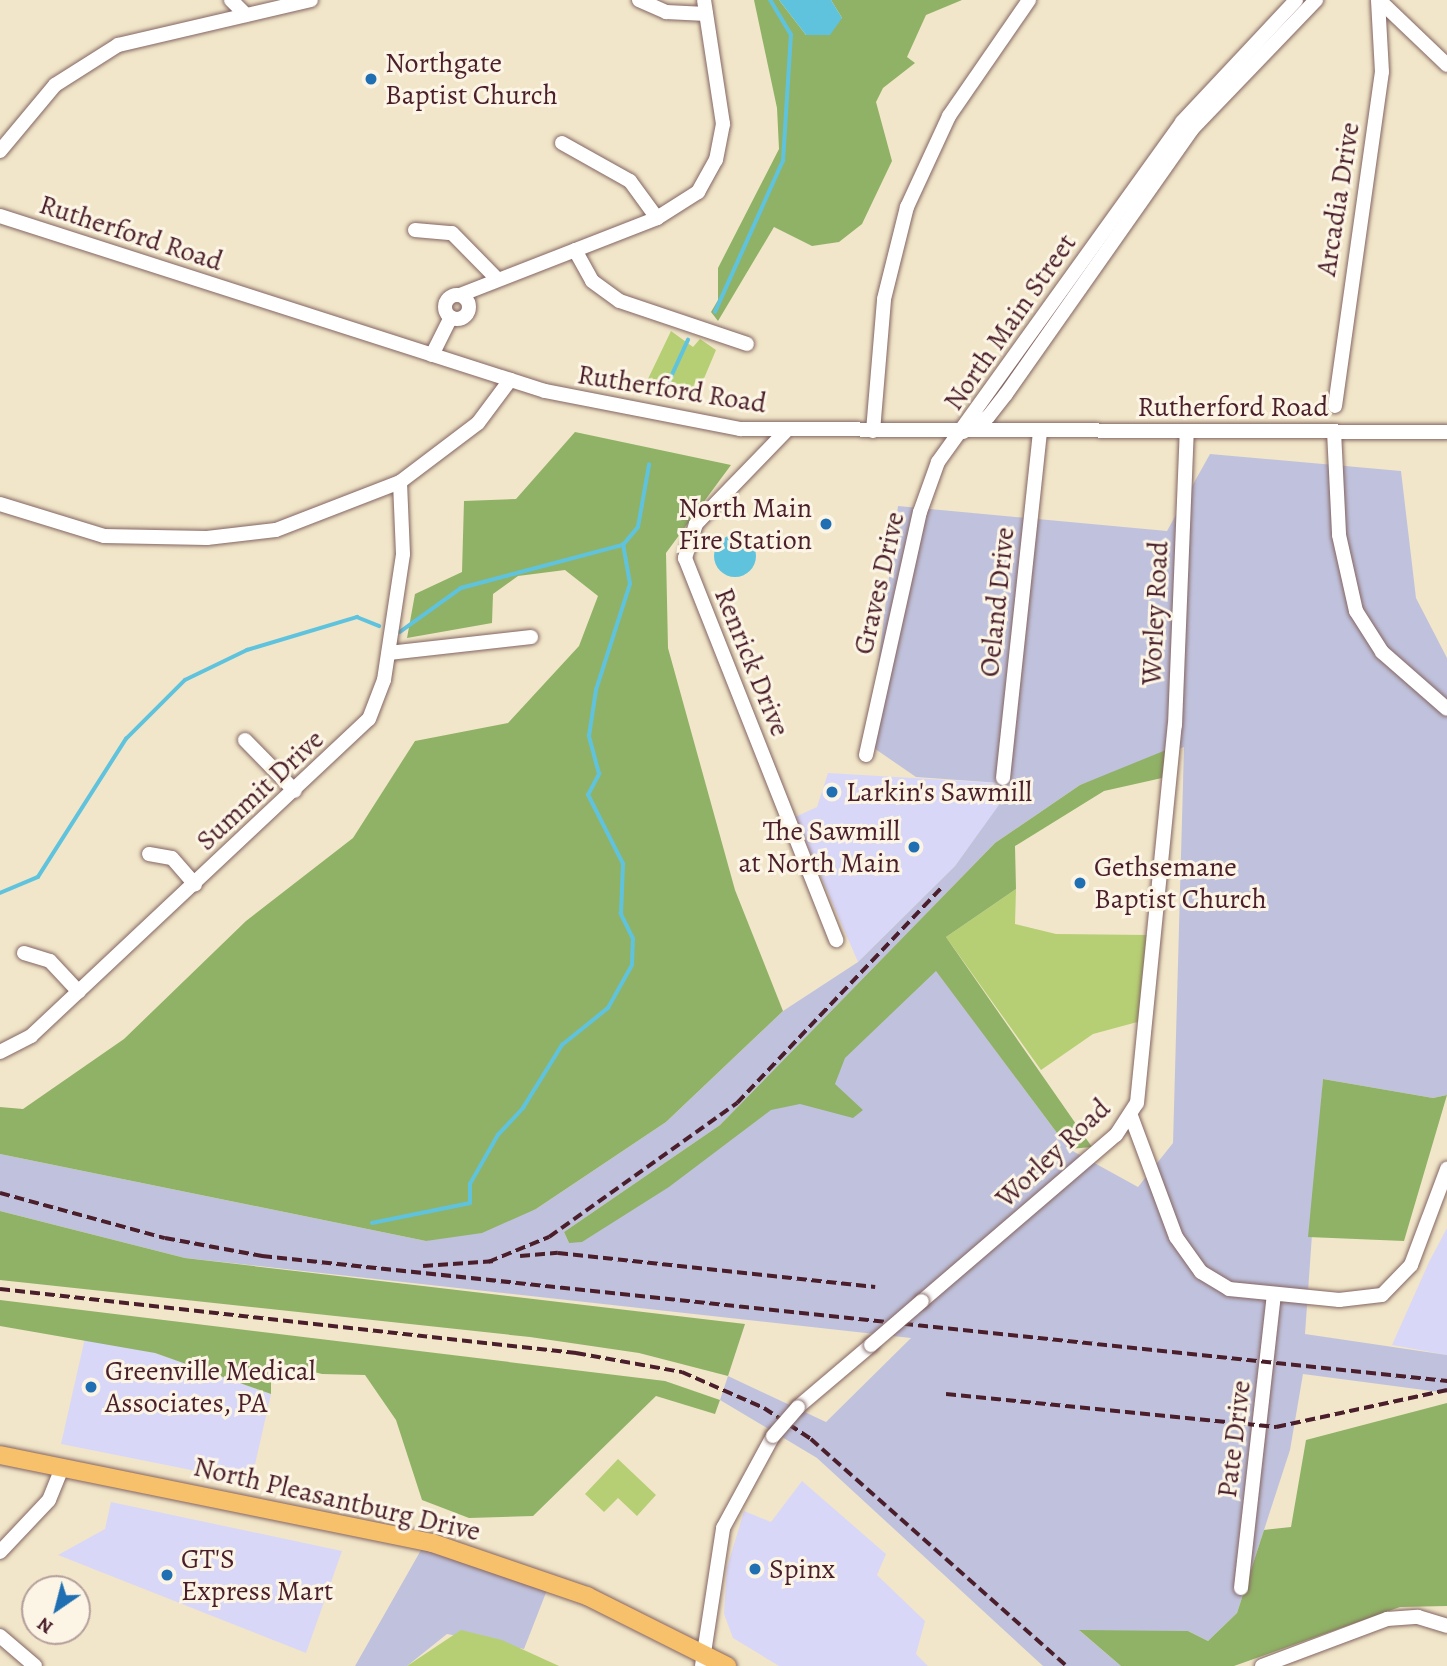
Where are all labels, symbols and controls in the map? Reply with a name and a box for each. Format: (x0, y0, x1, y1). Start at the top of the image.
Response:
place label: Northgate Baptist Church (385, 46, 558, 112)
marker: Northgate Baptist Church (363, 71, 379, 87)
street label: Arcadia Drive (1309, 120, 1367, 278)
street label: Rutherford Road (35, 188, 227, 278)
street label: North Main Street (937, 227, 1083, 417)
street label: Rutherford Road (575, 357, 769, 421)
street label: Rutherford Road (1138, 390, 1328, 424)
place label: North Main Fire Station (678, 491, 812, 557)
street label: Graves Drive (846, 508, 912, 658)
marker: North Main Fire Station (818, 516, 834, 532)
street label: Oeland Drive (972, 525, 1022, 679)
street label: Worley Road (1134, 540, 1176, 686)
street label: Renrick Drive (707, 583, 797, 741)
street label: Summit Drive (189, 722, 331, 858)
place label: Larkin's Sawmill (846, 775, 1032, 809)
marker: Larkin's Sawmill (824, 784, 840, 800)
place label: The Sawmill at North Main (738, 814, 900, 880)
marker: The Sawmill at North Main (906, 839, 922, 855)
place label: Gethsemane Baptist Church (1094, 850, 1267, 916)
marker: Gethsemane Baptist Church (1072, 875, 1088, 891)
street label: Worley Road (989, 1091, 1117, 1215)
place label: Greenville Medical Associates, PA (105, 1354, 316, 1420)
street label: Pate Drive (1210, 1378, 1258, 1500)
marker: Greenville Medical Associates, PA (83, 1379, 99, 1395)
street label: North Pleasantburg Drive (190, 1450, 484, 1548)
place label: GT'S Express Mart (181, 1542, 333, 1608)
place label: Spinx (769, 1552, 835, 1586)
marker: Spinx (747, 1561, 763, 1577)
marker: GT'S Express Mart (159, 1567, 175, 1583)
north arrow (21, 1575, 91, 1645)
text: N (32, 1611, 58, 1640)

